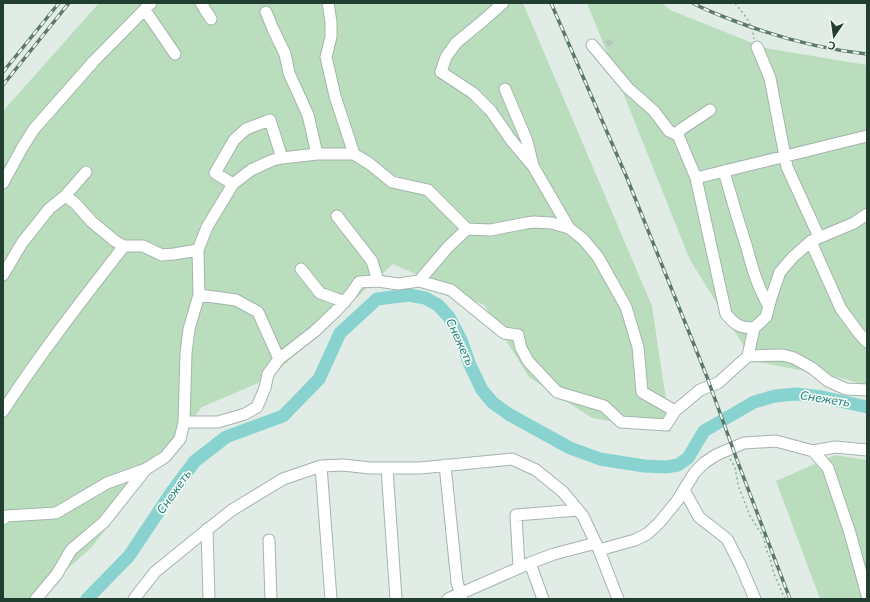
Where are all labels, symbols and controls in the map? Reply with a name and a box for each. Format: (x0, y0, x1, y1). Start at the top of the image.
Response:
north arrow (814, 16, 854, 56)
text: С (826, 38, 837, 53)
water label: Снежеть (443, 316, 478, 368)
water label: Снежеть (799, 387, 852, 410)
water label: Снежеть (153, 466, 194, 517)

